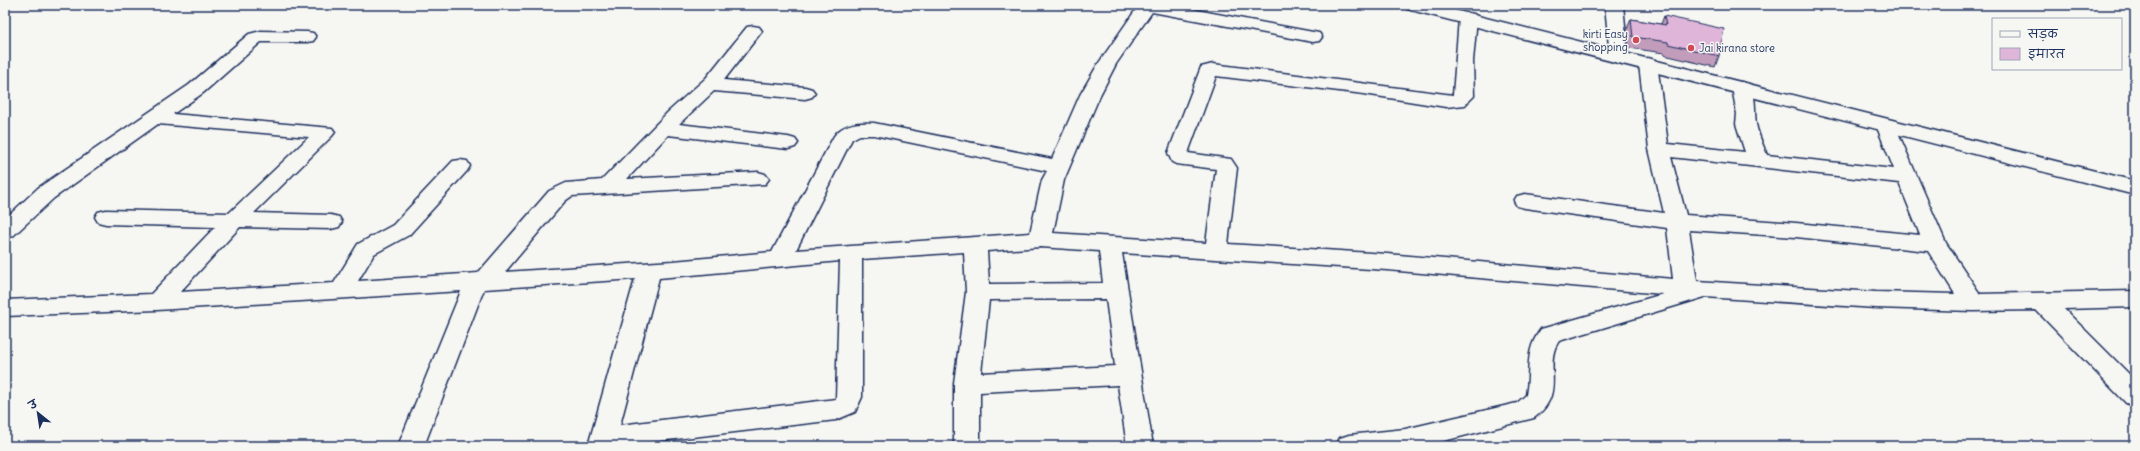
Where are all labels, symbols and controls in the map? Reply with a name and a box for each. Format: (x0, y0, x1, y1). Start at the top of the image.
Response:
legend (1992, 18, 2122, 70)
text: सड़क (2027, 26, 2059, 42)
place label: kirti Easy shopping (1583, 27, 1628, 54)
marker: kirti Easy shopping (1631, 35, 1641, 45)
place label: Jai kirana store (1699, 41, 1775, 55)
marker: Jai kirana store (1686, 43, 1696, 53)
text: इमारत (2028, 46, 2066, 61)
north arrow (18, 393, 58, 433)
text: उ (25, 396, 41, 413)

